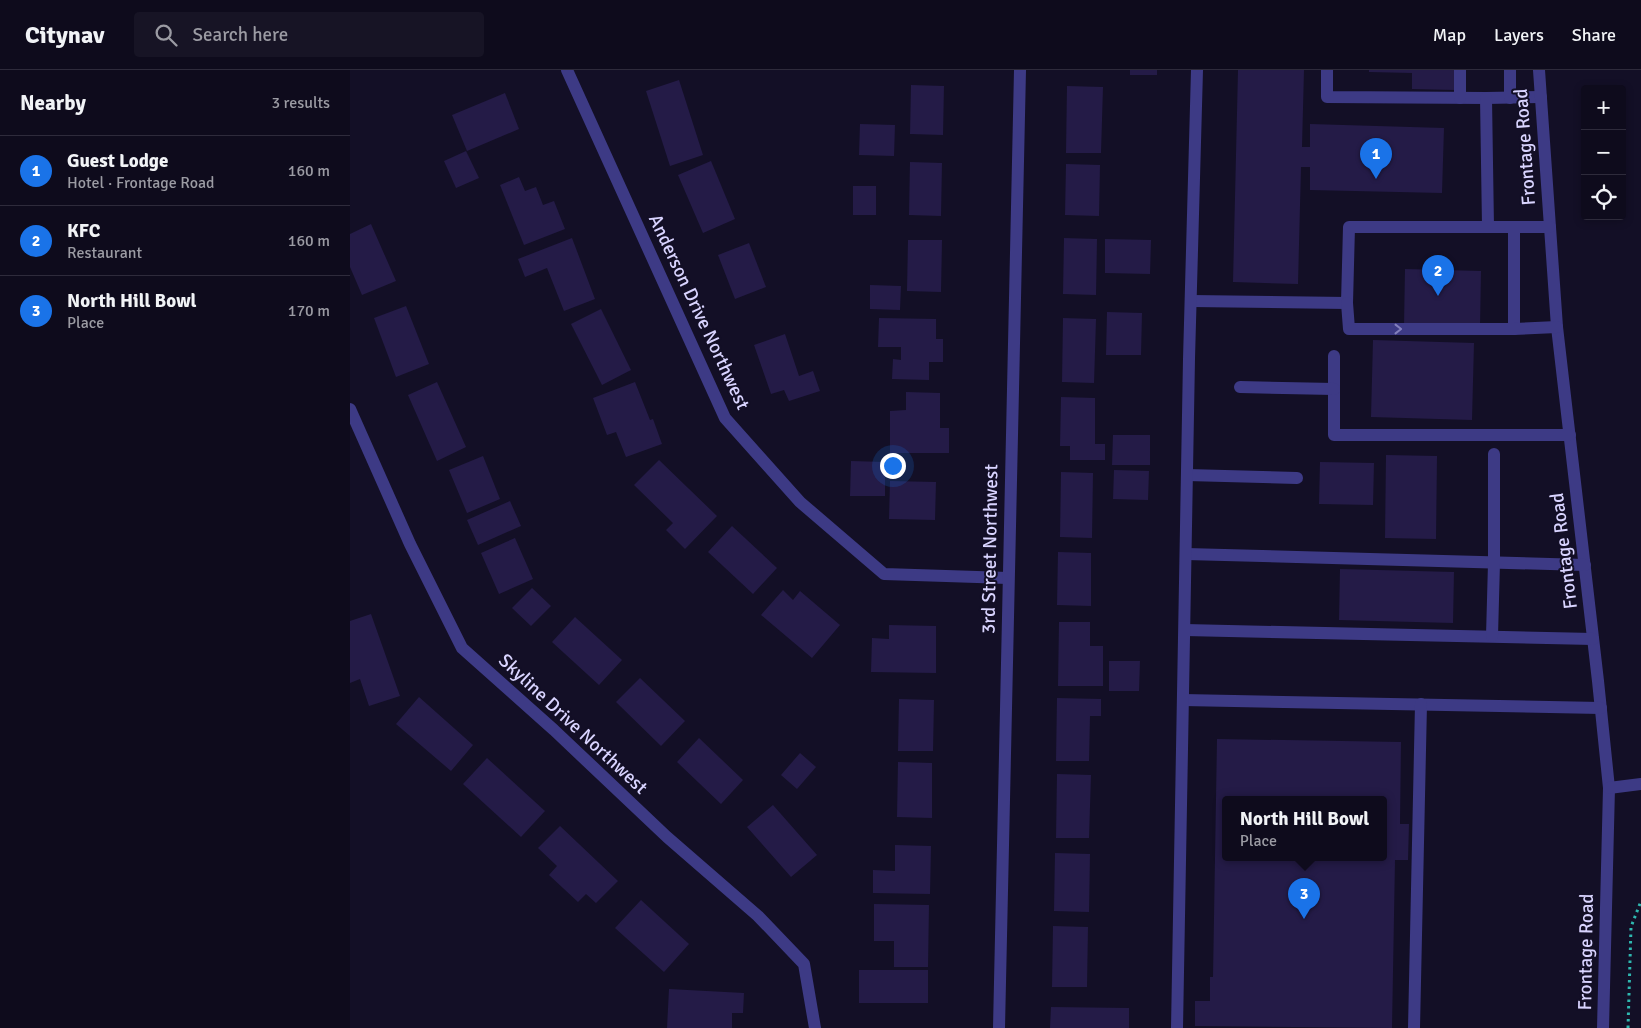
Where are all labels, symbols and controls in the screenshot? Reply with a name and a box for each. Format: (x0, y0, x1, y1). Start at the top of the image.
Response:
search box (134, 12, 484, 57)
text: Citynav (25, 20, 104, 50)
icon: search (152, 21, 180, 49)
text: Search here (192, 23, 288, 47)
text: Map (1433, 24, 1466, 46)
text: Layers (1494, 24, 1544, 46)
text: Share (1572, 24, 1616, 46)
map controls (1581, 85, 1626, 220)
button: + (1581, 85, 1626, 130)
street label: Frontage Road (1509, 88, 1541, 206)
text: Nearby (20, 90, 86, 116)
text: 3 results (271, 93, 330, 113)
button: − (1581, 130, 1626, 175)
pin: 1 (1360, 138, 1392, 179)
text: Guest Lodge (67, 149, 169, 173)
text: 1 (32, 161, 40, 181)
text: 160 m (288, 161, 330, 181)
text: Hotel · Frontage Road (67, 173, 215, 193)
button: locate (1581, 175, 1626, 220)
street label: Anderson Drive Northwest (643, 210, 755, 414)
text: KFC (67, 219, 100, 243)
text: 2 (32, 231, 40, 251)
text: 160 m (288, 231, 330, 251)
text: Restaurant (67, 243, 142, 263)
pin: 2 (1422, 255, 1454, 296)
text: North Hill Bowl (67, 289, 196, 313)
text: 3 (32, 301, 40, 321)
text: 170 m (288, 301, 330, 321)
text: Place (67, 313, 104, 333)
one-way arrow (1394, 324, 1402, 334)
your location (880, 453, 906, 479)
street label: 3rd Street Northwest (977, 464, 1003, 634)
street label: Frontage Road (1545, 491, 1583, 611)
street label: Skyline Drive Northwest (493, 649, 653, 800)
popup (1222, 796, 1387, 861)
text: North Hill Bowl (1240, 807, 1369, 831)
text: Place (1240, 831, 1277, 851)
pin: 3 (1288, 878, 1320, 919)
street label: Frontage Road (1573, 893, 1599, 1011)

